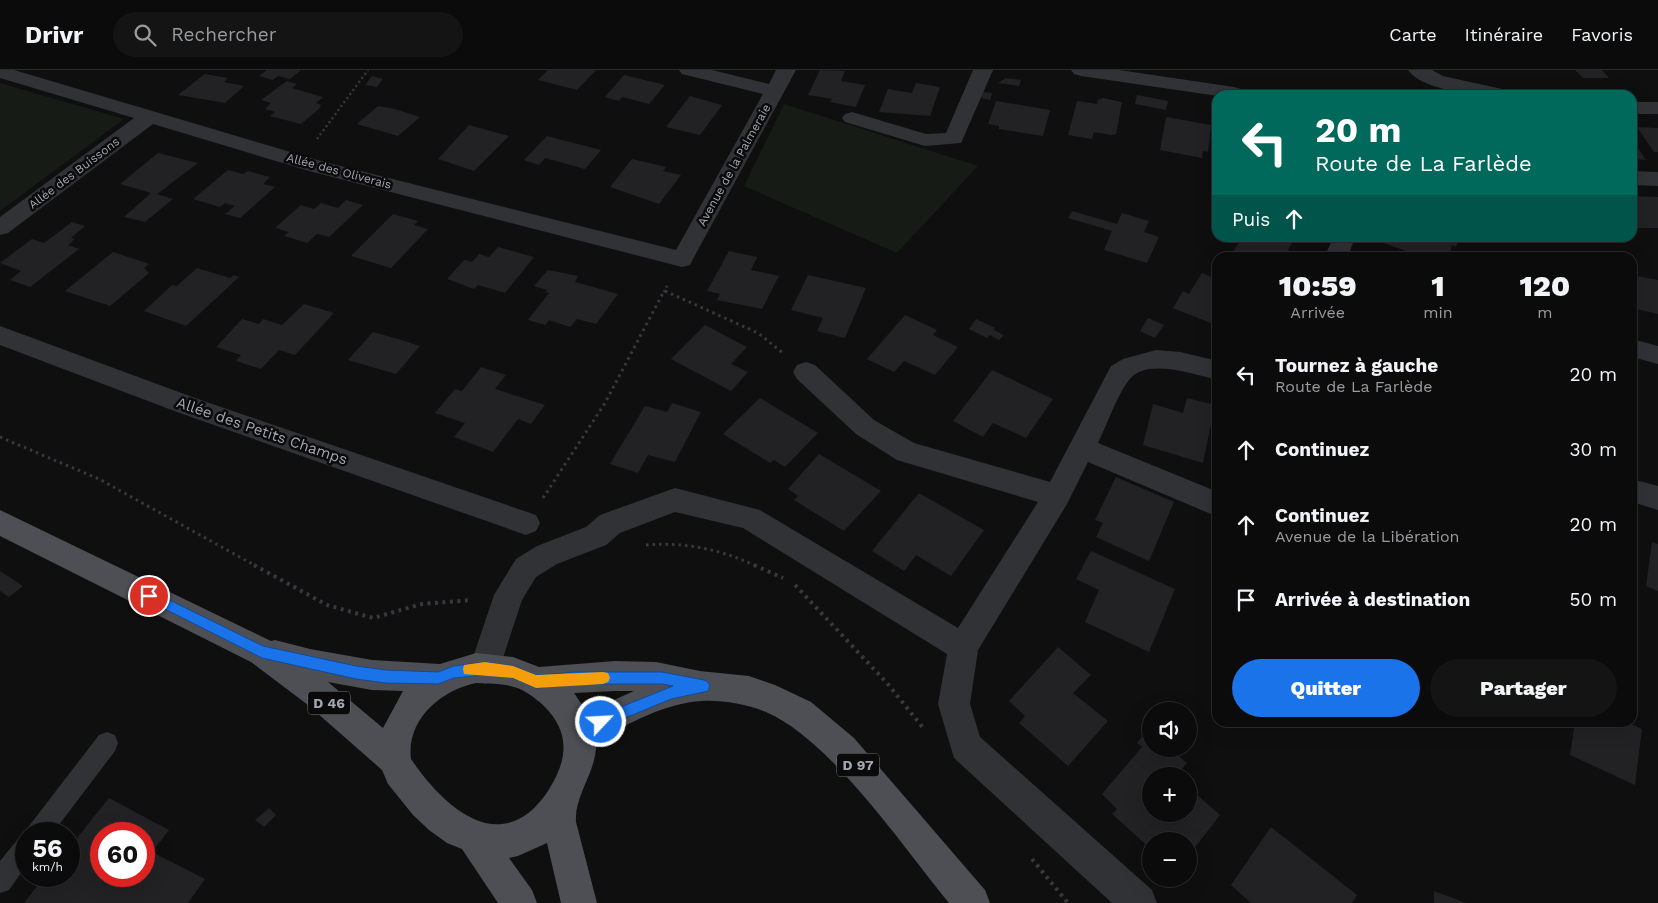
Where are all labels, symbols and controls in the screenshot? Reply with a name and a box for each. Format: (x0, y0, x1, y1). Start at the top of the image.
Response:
search box (113, 12, 463, 57)
text: Drivr (25, 21, 83, 49)
icon: search (131, 21, 159, 49)
text: Rechercher (171, 23, 277, 46)
text: Carte (1389, 24, 1437, 45)
text: Itinéraire (1465, 24, 1543, 45)
text: Favoris (1571, 24, 1633, 45)
street label: Avenue de la Palmeraie (695, 102, 773, 228)
text: 20 m (1315, 109, 1401, 151)
icon: left (1232, 110, 1297, 175)
street label: Allée des Buissons (26, 134, 122, 212)
street label: Allée des Oliverais (285, 150, 393, 192)
text: Route de La Farlède (1315, 151, 1532, 176)
icon: ahead (1280, 205, 1308, 233)
text: Puis (1232, 208, 1270, 231)
text: 10:59 (1279, 268, 1357, 303)
text: 1 (1431, 268, 1445, 303)
text: 120 (1519, 268, 1570, 303)
text: Arrivée (1290, 303, 1345, 322)
text: min (1423, 303, 1453, 322)
text: m (1537, 303, 1552, 322)
text: Tournez à gauche (1275, 354, 1438, 377)
icon: left (1232, 361, 1260, 389)
text: 20 m (1570, 363, 1617, 386)
text: Route de La Farlède (1275, 377, 1433, 396)
street label: Allée des Petits Champs (174, 393, 350, 469)
icon: ahead (1232, 436, 1260, 464)
text: Continuez (1275, 438, 1369, 461)
text: 30 m (1570, 438, 1617, 461)
text: Continuez (1275, 504, 1369, 527)
icon: ahead (1232, 511, 1260, 539)
text: 20 m (1570, 513, 1617, 536)
text: Avenue de la Libération (1275, 527, 1459, 546)
pin (128, 575, 170, 617)
icon: arrive (135, 582, 163, 610)
icon: arrive (1232, 586, 1260, 614)
text: Arrivée à destination (1275, 588, 1470, 611)
text: 50 m (1570, 588, 1617, 611)
button: Quitter (1232, 659, 1420, 717)
button: Partager (1430, 659, 1617, 717)
road number: D 46 (308, 692, 350, 714)
position arrow (574, 695, 626, 747)
map controls (1142, 702, 1197, 887)
button: sound (1142, 702, 1197, 757)
road number: D 97 (837, 754, 879, 776)
button: + (1142, 767, 1197, 822)
speed limit sign: 60 (90, 822, 155, 887)
button: − (1142, 832, 1197, 887)
text: 56 (33, 834, 62, 863)
text: km/h (32, 860, 63, 874)

